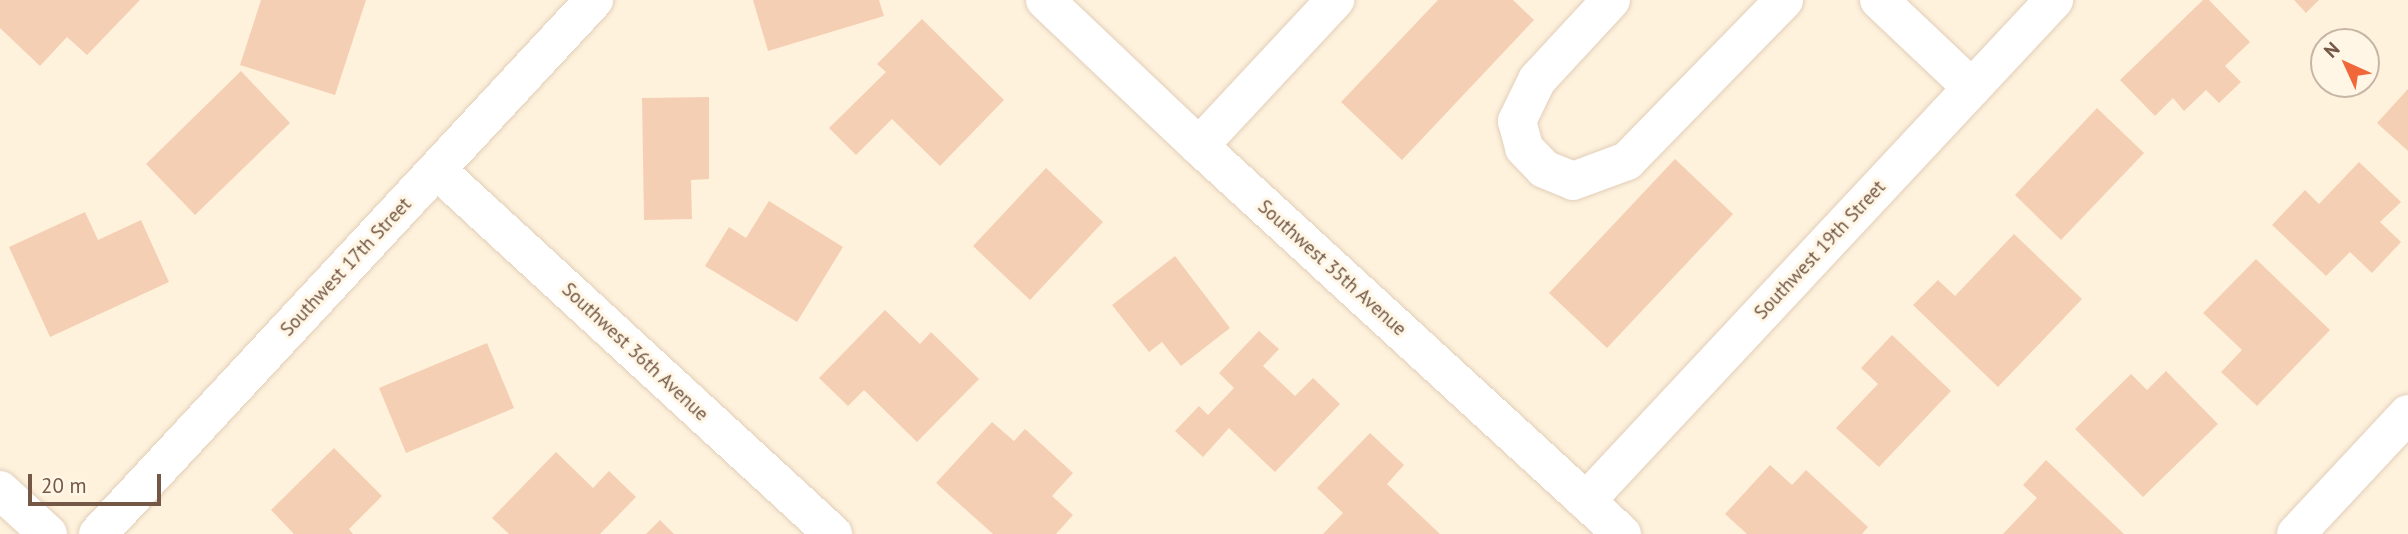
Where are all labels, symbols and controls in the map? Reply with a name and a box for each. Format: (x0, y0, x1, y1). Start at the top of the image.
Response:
north arrow (2310, 28, 2380, 98)
text: N (2319, 37, 2344, 62)
street label: Southwest 19th Street (1750, 176, 1890, 324)
street label: Southwest 17th Street (276, 193, 416, 341)
street label: Southwest 35th Avenue (1253, 195, 1411, 341)
street label: Southwest 36th Avenue (557, 278, 713, 426)
scale bar (32, 461, 164, 505)
text: 20 m (41, 472, 87, 499)

